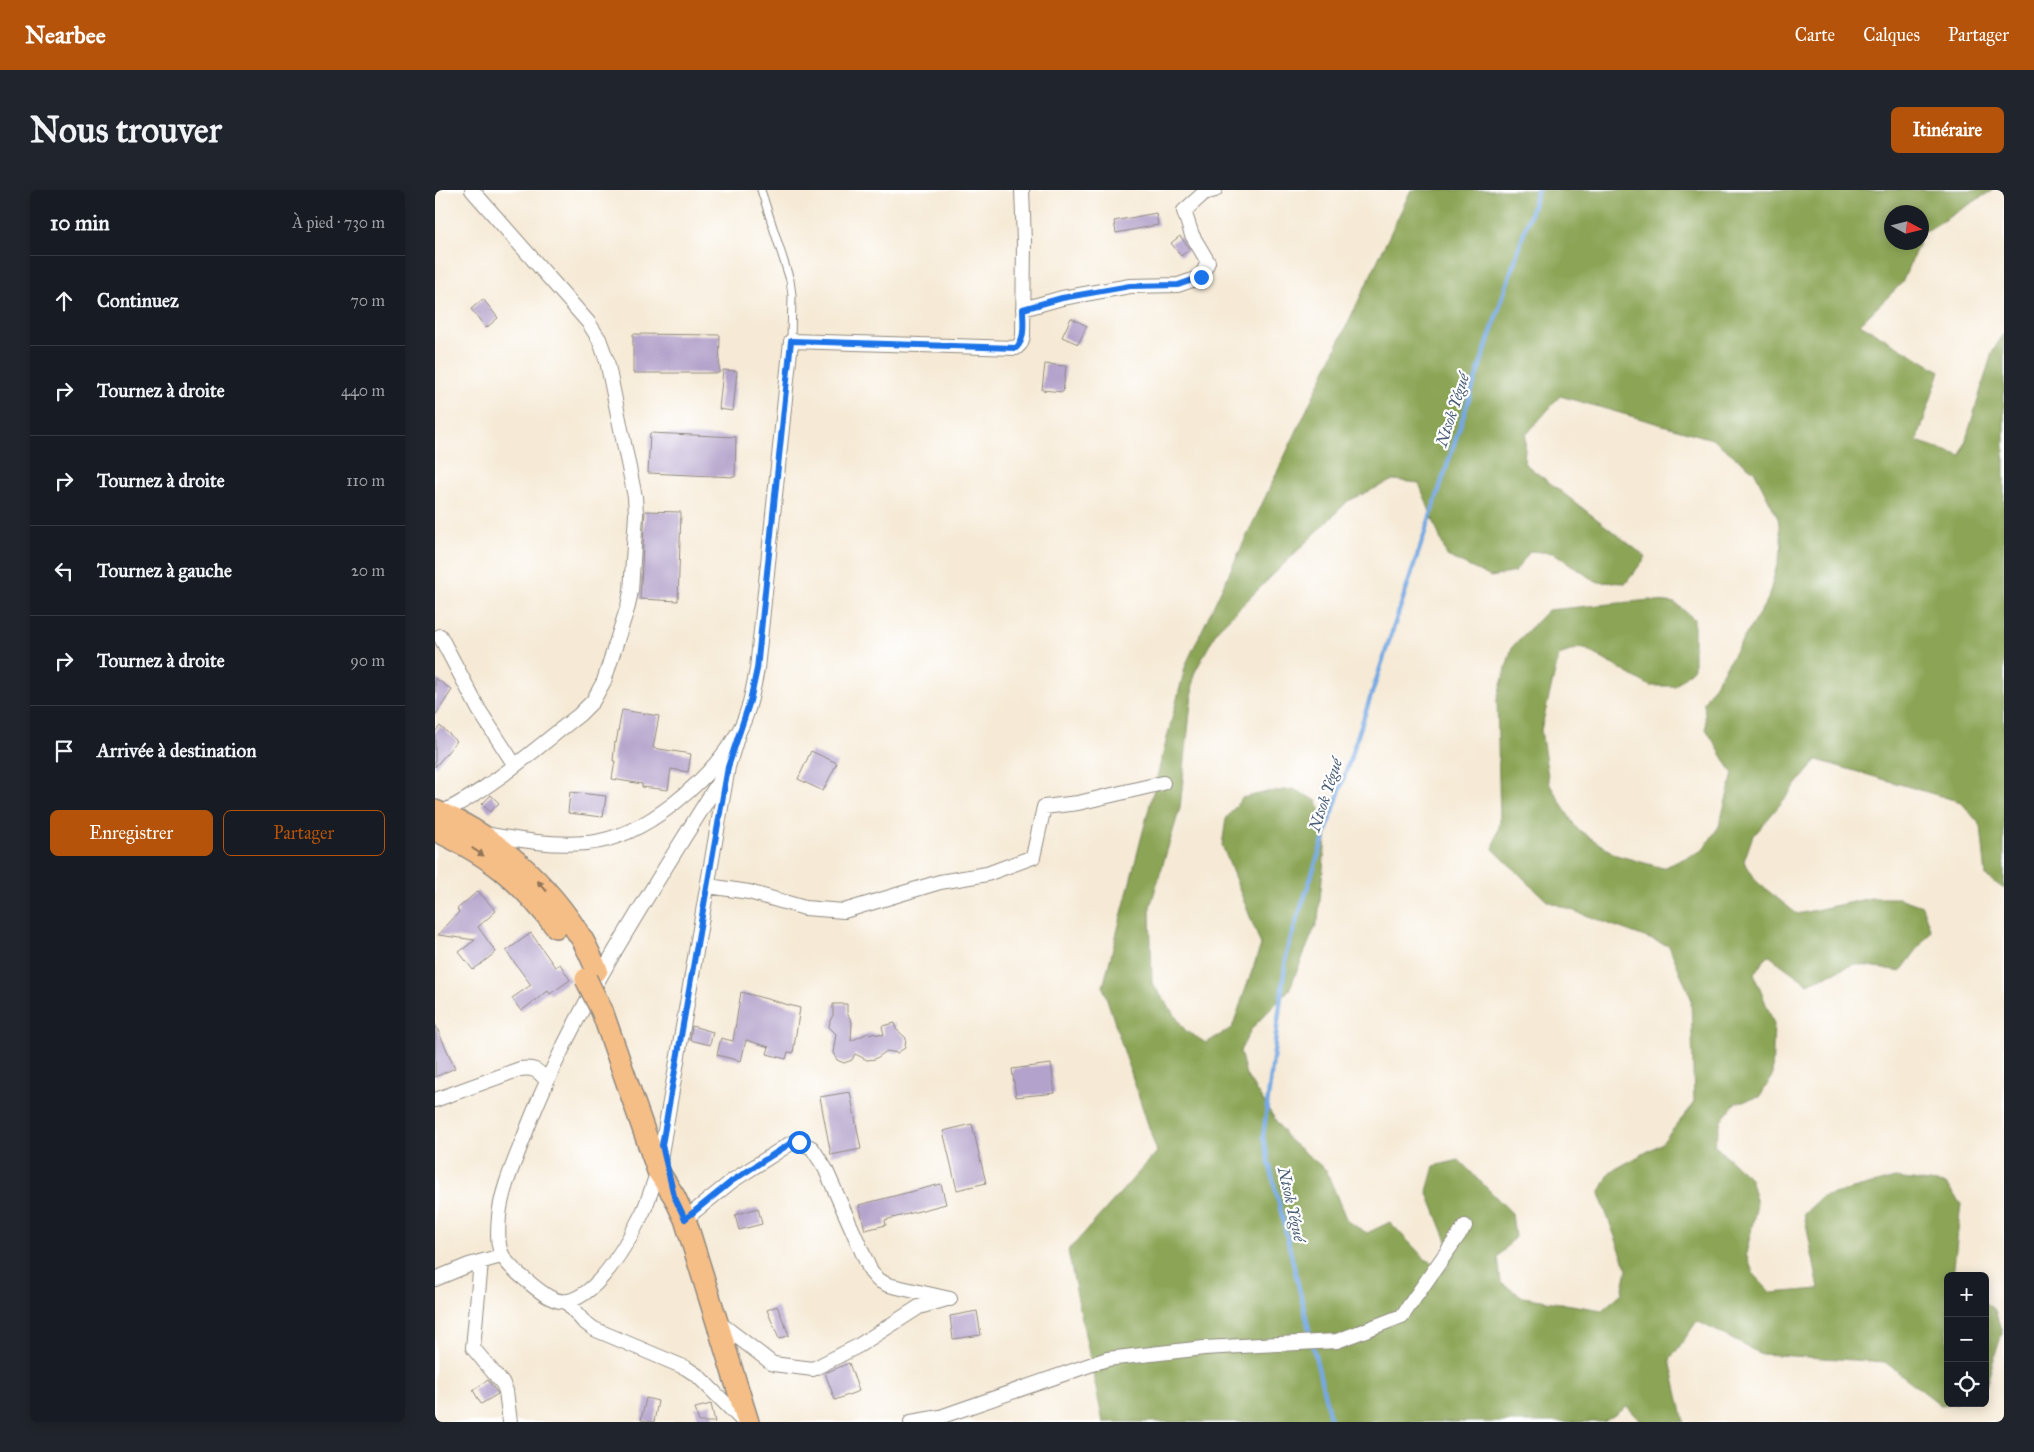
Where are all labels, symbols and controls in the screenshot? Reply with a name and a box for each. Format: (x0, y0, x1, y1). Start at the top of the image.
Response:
text: Nearbee (25, 20, 106, 50)
text: Carte (1795, 24, 1835, 46)
text: Calques (1863, 24, 1920, 46)
text: Partager (1948, 24, 2009, 46)
button: Itinéraire (1891, 107, 2004, 153)
text: Nous trouver (30, 109, 222, 152)
north arrow (1884, 205, 1929, 250)
text: 10 min (50, 210, 110, 236)
text: À pied · 730 m (292, 213, 385, 232)
route end (1190, 266, 1213, 289)
icon: ahead (50, 287, 78, 315)
text: Continuez (97, 289, 179, 312)
text: 70 m (350, 291, 385, 310)
water label: Ntsok Yégué (1431, 368, 1474, 450)
icon: right (50, 377, 78, 405)
text: Tournez à droite (97, 379, 225, 402)
text: 440 m (341, 381, 385, 400)
icon: right (50, 467, 78, 495)
text: Tournez à droite (97, 469, 225, 492)
text: 110 m (346, 471, 385, 490)
icon: left (50, 557, 78, 585)
text: Tournez à gauche (97, 559, 232, 582)
text: 20 m (351, 561, 385, 580)
icon: right (50, 647, 78, 675)
text: Tournez à droite (97, 649, 225, 672)
text: 90 m (350, 651, 385, 670)
icon: arrive (50, 737, 78, 765)
text: Arrivée à destination (97, 739, 256, 762)
water label: Ntsok Yégué (1304, 753, 1347, 835)
button: Enregistrer (50, 810, 213, 856)
button: Partager (223, 810, 385, 856)
one-way arrow (471, 847, 485, 857)
one-way arrow (536, 879, 547, 892)
route start (788, 1131, 811, 1154)
water label: Ntsok Yégué (1274, 1164, 1310, 1246)
map controls (1944, 1272, 1989, 1407)
button: + (1944, 1272, 1989, 1317)
button: − (1944, 1317, 1989, 1362)
button: locate (1944, 1362, 1989, 1407)

